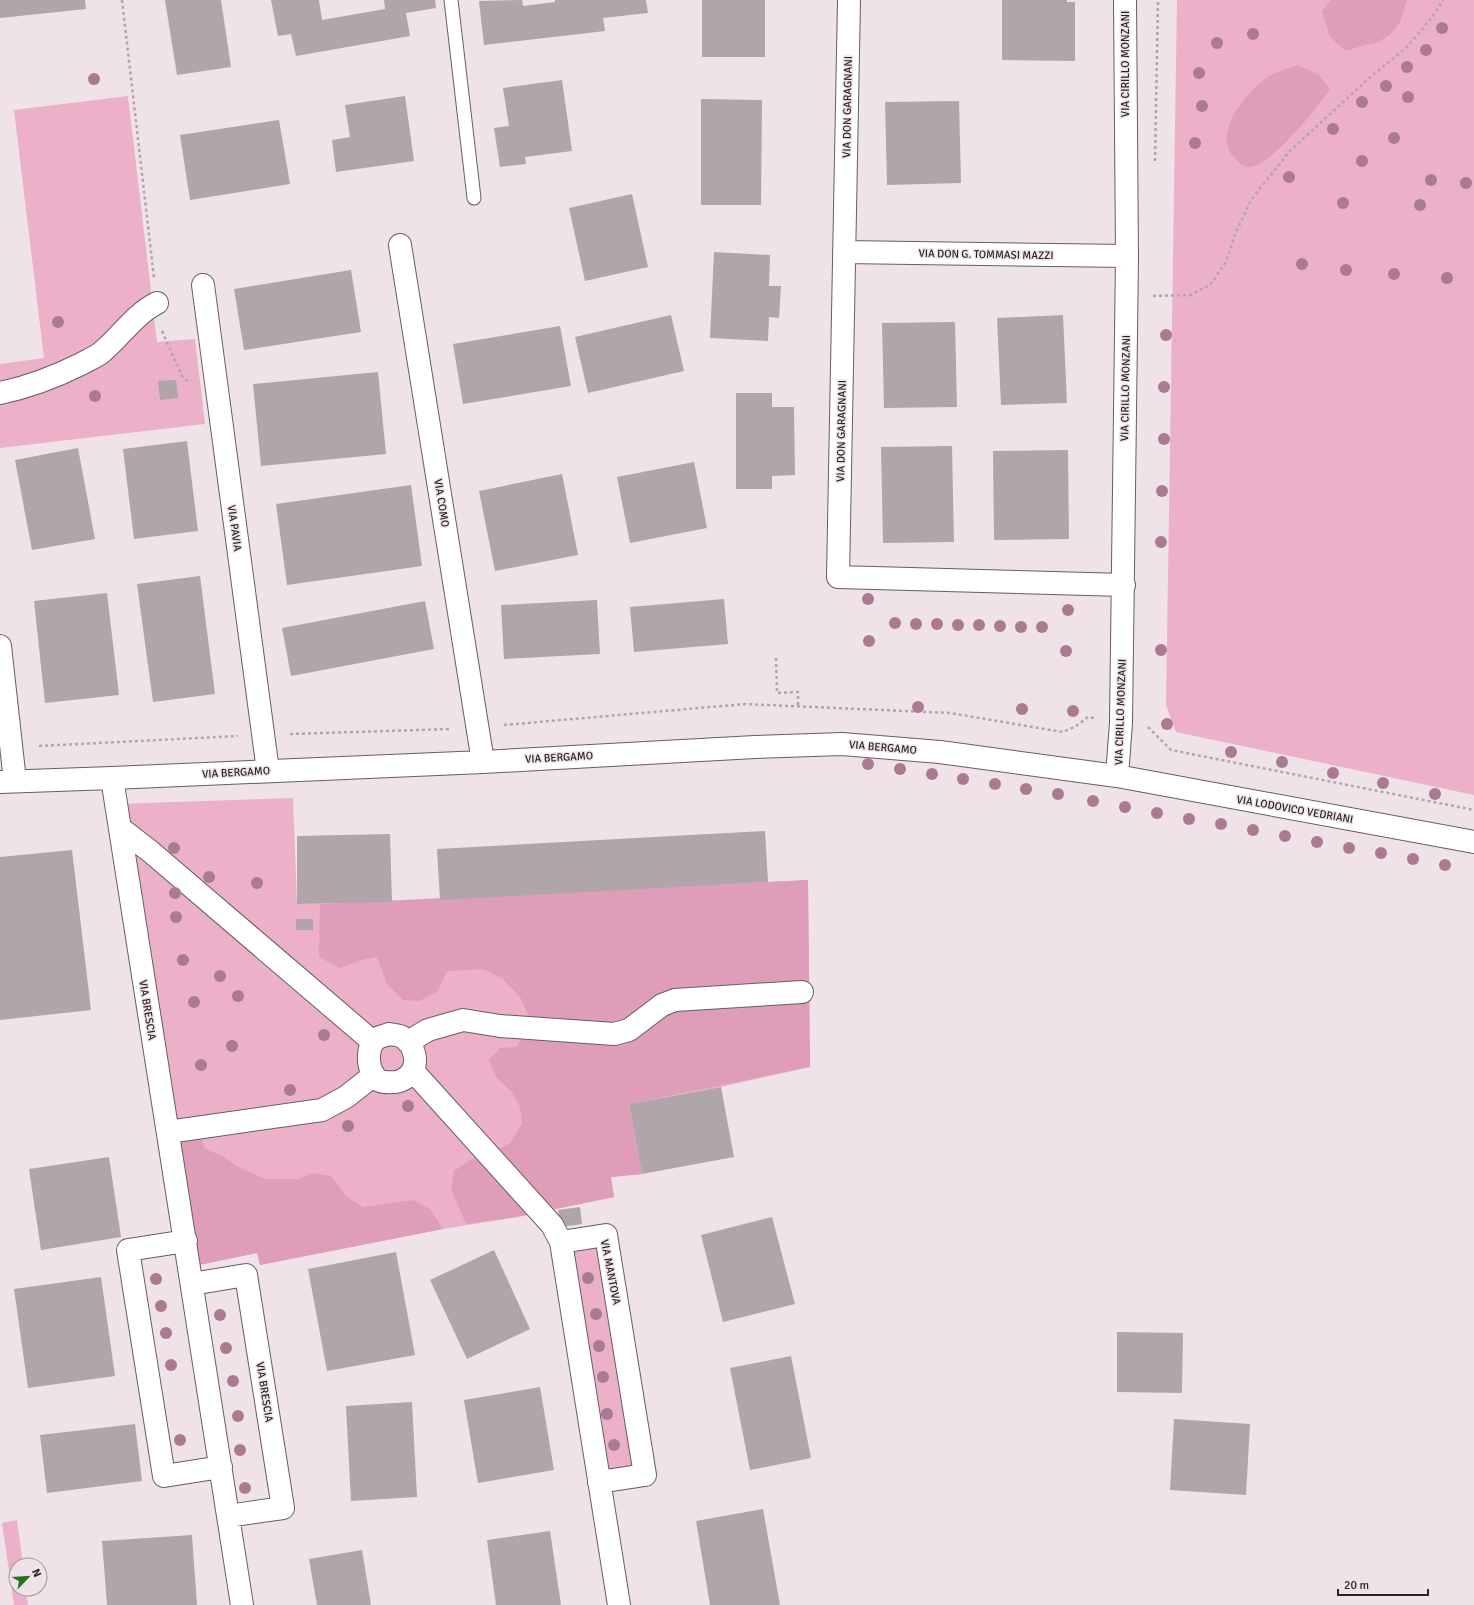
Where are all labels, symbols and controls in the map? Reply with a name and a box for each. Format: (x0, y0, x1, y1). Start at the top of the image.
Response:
street label: VIA CIRILLO MONZANI (1119, 11, 1132, 117)
street label: VIA DON GARAGNANI (840, 56, 855, 158)
street label: VIA DON G. TOMMASI MAZZI (918, 247, 1054, 262)
street label: VIA CIRILLO MONZANI (1118, 335, 1133, 441)
street label: VIA DON GARAGNANI (834, 380, 849, 482)
street label: VIA COMO (431, 478, 452, 528)
street label: VIA PAVIA (225, 504, 244, 552)
street label: VIA CIRILLO MONZANI (1112, 659, 1129, 765)
street label: VIA BERGAMO (849, 738, 917, 757)
street label: VIA BERGAMO (525, 749, 593, 766)
street label: VIA BERGAMO (202, 764, 270, 781)
street label: VIA LODOVICO VEDRIANI (1236, 793, 1354, 826)
street label: VIA BRESCIA (136, 979, 159, 1041)
street label: VIA MANTOVA (598, 1238, 623, 1306)
street label: VIA BRESCIA (253, 1361, 276, 1423)
north arrow (8, 1557, 48, 1597)
text: N (29, 1567, 44, 1579)
scale bar (1338, 1571, 1428, 1597)
text: 20 m (1344, 1578, 1369, 1593)

